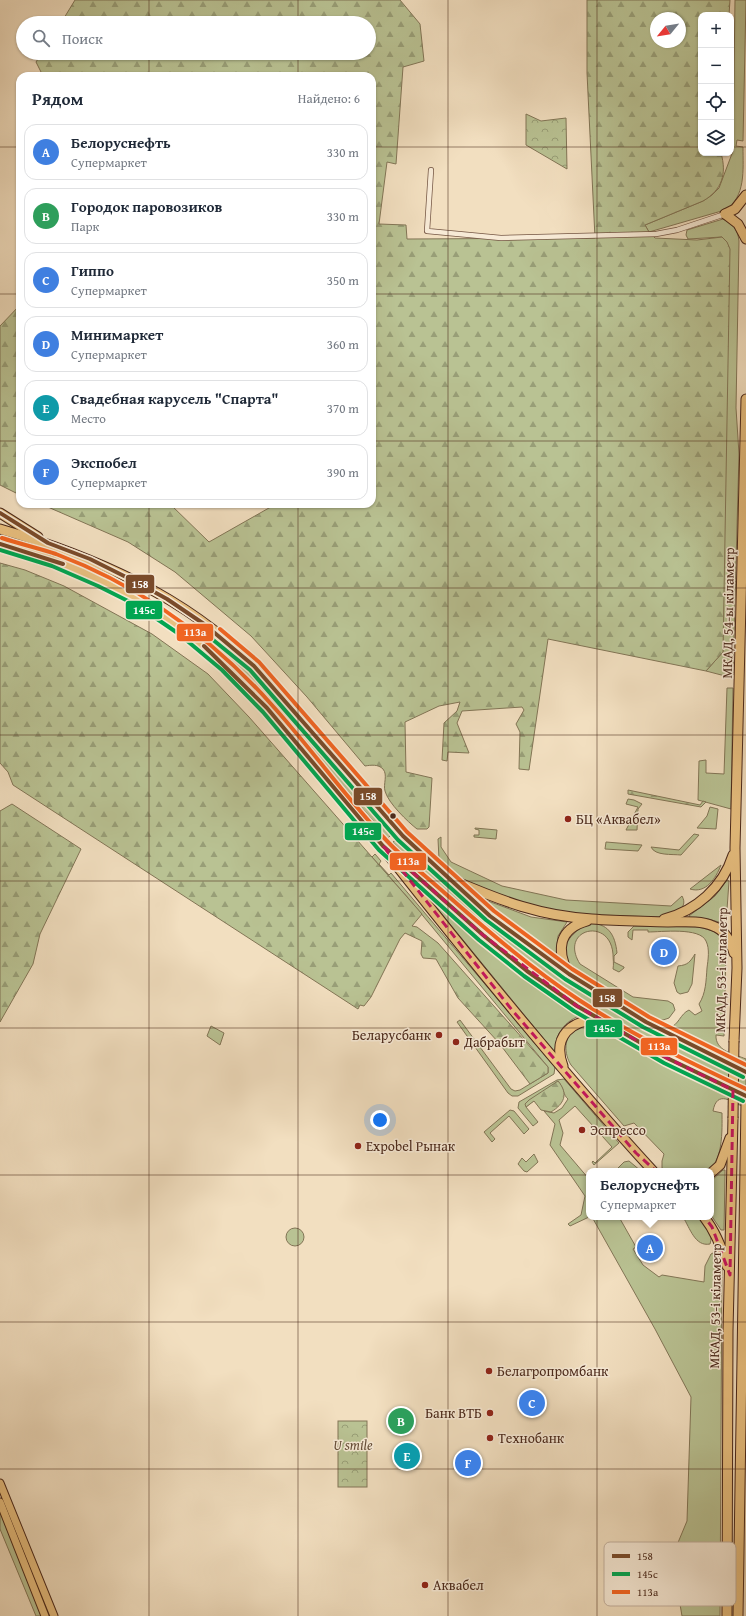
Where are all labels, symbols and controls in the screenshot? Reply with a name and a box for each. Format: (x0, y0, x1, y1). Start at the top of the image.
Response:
north arrow (650, 12, 686, 48)
map controls (698, 12, 734, 156)
button: + (698, 12, 734, 48)
search box (16, 16, 376, 60)
icon: search (30, 27, 52, 49)
text: Поиск (62, 28, 103, 49)
button: − (698, 48, 734, 84)
button: locate (698, 84, 734, 120)
text: Рядом (32, 86, 83, 111)
text: Найдено: 6 (298, 89, 360, 108)
button: layers (698, 120, 734, 156)
text: Белоруснефть (71, 132, 171, 153)
text: A (42, 143, 50, 162)
text: 330 m (327, 143, 359, 162)
text: Супермаркет (71, 153, 147, 172)
text: Городок паровозиков (71, 196, 222, 217)
text: B (42, 207, 50, 226)
text: 330 m (327, 207, 359, 226)
text: Парк (71, 217, 99, 236)
text: Гиппо (71, 260, 114, 281)
text: C (42, 271, 50, 290)
text: 350 m (327, 271, 359, 290)
text: Супермаркет (71, 281, 147, 300)
text: Минимаркет (71, 324, 163, 345)
text: D (42, 335, 50, 354)
text: 360 m (327, 335, 359, 354)
text: Супермаркет (71, 345, 147, 364)
text: Свадебная карусель "Спарта" (71, 388, 279, 409)
text: E (43, 399, 49, 418)
text: 370 m (327, 399, 359, 418)
text: Место (71, 409, 106, 428)
text: Экспобел (71, 452, 137, 473)
text: F (43, 463, 49, 482)
text: 390 m (327, 463, 359, 482)
text: Супермаркет (71, 473, 147, 492)
street label: МКАД, 54-ы кіламетр (717, 547, 739, 679)
line badge: 158 (125, 574, 155, 594)
text: 158 (131, 576, 149, 592)
line badge: 145с (125, 600, 163, 620)
text: 145с (133, 602, 155, 618)
line badge: 113а (176, 623, 214, 642)
text: 113а (184, 624, 207, 640)
line badge: 158 (353, 787, 383, 806)
text: 158 (359, 788, 377, 804)
place label: БЦ «Аквабел» (576, 809, 661, 829)
unlabelled marker (388, 811, 398, 821)
marker: БЦ «Аквабел» (563, 814, 573, 824)
line badge: 145с (344, 822, 382, 841)
text: 145с (352, 823, 374, 839)
line badge: 113а (389, 852, 427, 871)
text: 113а (397, 853, 420, 869)
street label: МКАД, 53-і кіламетр (710, 907, 732, 1033)
pin: D (651, 937, 677, 967)
line badge: 158 (592, 988, 623, 1008)
text: 158 (598, 990, 616, 1006)
line badge: 145с (585, 1019, 623, 1038)
text: 145с (593, 1020, 615, 1036)
place label: Беларусбанк (352, 1025, 432, 1045)
marker: Беларусбанк (434, 1030, 444, 1040)
place label: Дабрабыт (463, 1032, 525, 1052)
marker: Дабрабыт (451, 1037, 461, 1047)
line badge: 113а (640, 1037, 678, 1056)
text: 113а (648, 1038, 671, 1054)
your location (370, 1110, 390, 1130)
place label: Эспрессо (590, 1120, 646, 1140)
marker: Эспрессо (577, 1125, 587, 1135)
place label: Expobel Рынак (366, 1136, 456, 1156)
marker: Expobel Рынак (353, 1141, 363, 1151)
popup (586, 1168, 714, 1220)
text: Белоруснефть (600, 1174, 700, 1195)
text: Супермаркет (600, 1195, 676, 1214)
pin: A (637, 1233, 663, 1263)
street label: МКАД, 53-і кіламетр (704, 1243, 726, 1369)
place label: Белагропромбанк (497, 1361, 609, 1381)
marker: Белагропромбанк (484, 1366, 494, 1376)
pin: C (519, 1388, 545, 1418)
place label: Банк ВТБ (425, 1403, 482, 1423)
pin: B (388, 1406, 414, 1436)
marker: Банк ВТБ (485, 1408, 495, 1418)
place label: Технобанк (498, 1428, 565, 1448)
marker: Технобанк (485, 1433, 495, 1443)
park label: U smile (333, 1435, 373, 1455)
pin: E (394, 1441, 420, 1471)
pin: F (455, 1448, 481, 1478)
legend (604, 1542, 736, 1606)
text: 158 (637, 1548, 653, 1564)
text: 145с (637, 1566, 658, 1582)
place label: Аквабел (433, 1575, 484, 1595)
marker: Аквабел (420, 1580, 430, 1590)
text: 113а (637, 1584, 659, 1600)

